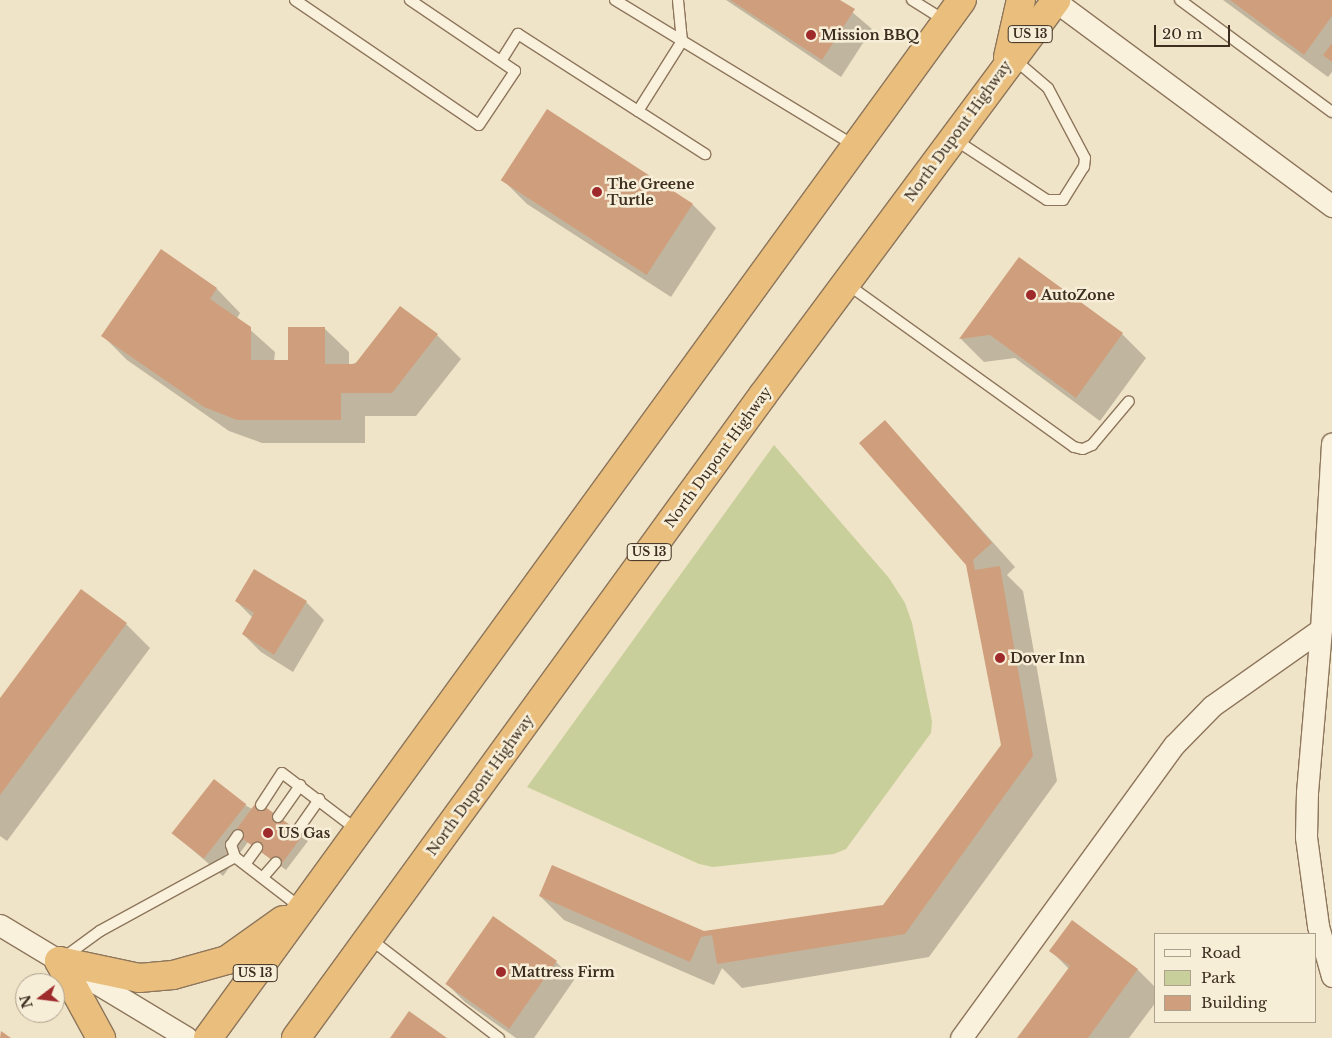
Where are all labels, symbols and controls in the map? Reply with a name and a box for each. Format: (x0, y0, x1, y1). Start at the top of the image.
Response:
scale bar (1157, 15, 1233, 47)
road number: US 13 (1008, 24, 1052, 44)
text: 20 m (1162, 24, 1202, 43)
place label: Mission BBQ (821, 27, 919, 43)
marker: Mission BBQ (805, 29, 817, 41)
street label: North Dupont Highway (901, 57, 1015, 205)
place label: The Greene Turtle (607, 176, 694, 208)
marker: The Greene Turtle (591, 186, 603, 198)
place label: AutoZone (1041, 287, 1115, 303)
marker: AutoZone (1025, 289, 1037, 301)
street label: North Dupont Highway (661, 383, 775, 531)
road number: US 13 (626, 542, 672, 562)
place label: Dover Inn (1010, 650, 1085, 666)
marker: Dover Inn (994, 652, 1006, 664)
street label: North Dupont Highway (423, 711, 537, 859)
place label: US Gas (278, 825, 330, 841)
marker: US Gas (262, 827, 274, 839)
legend (1154, 933, 1317, 1023)
text: Road (1201, 943, 1241, 962)
road number: US 13 (232, 964, 278, 982)
place label: Mattress Firm (511, 964, 615, 980)
marker: Mattress Firm (495, 966, 507, 978)
text: Park (1201, 968, 1236, 987)
north arrow (15, 973, 65, 1023)
text: N (16, 993, 37, 1010)
text: Building (1201, 993, 1267, 1012)

